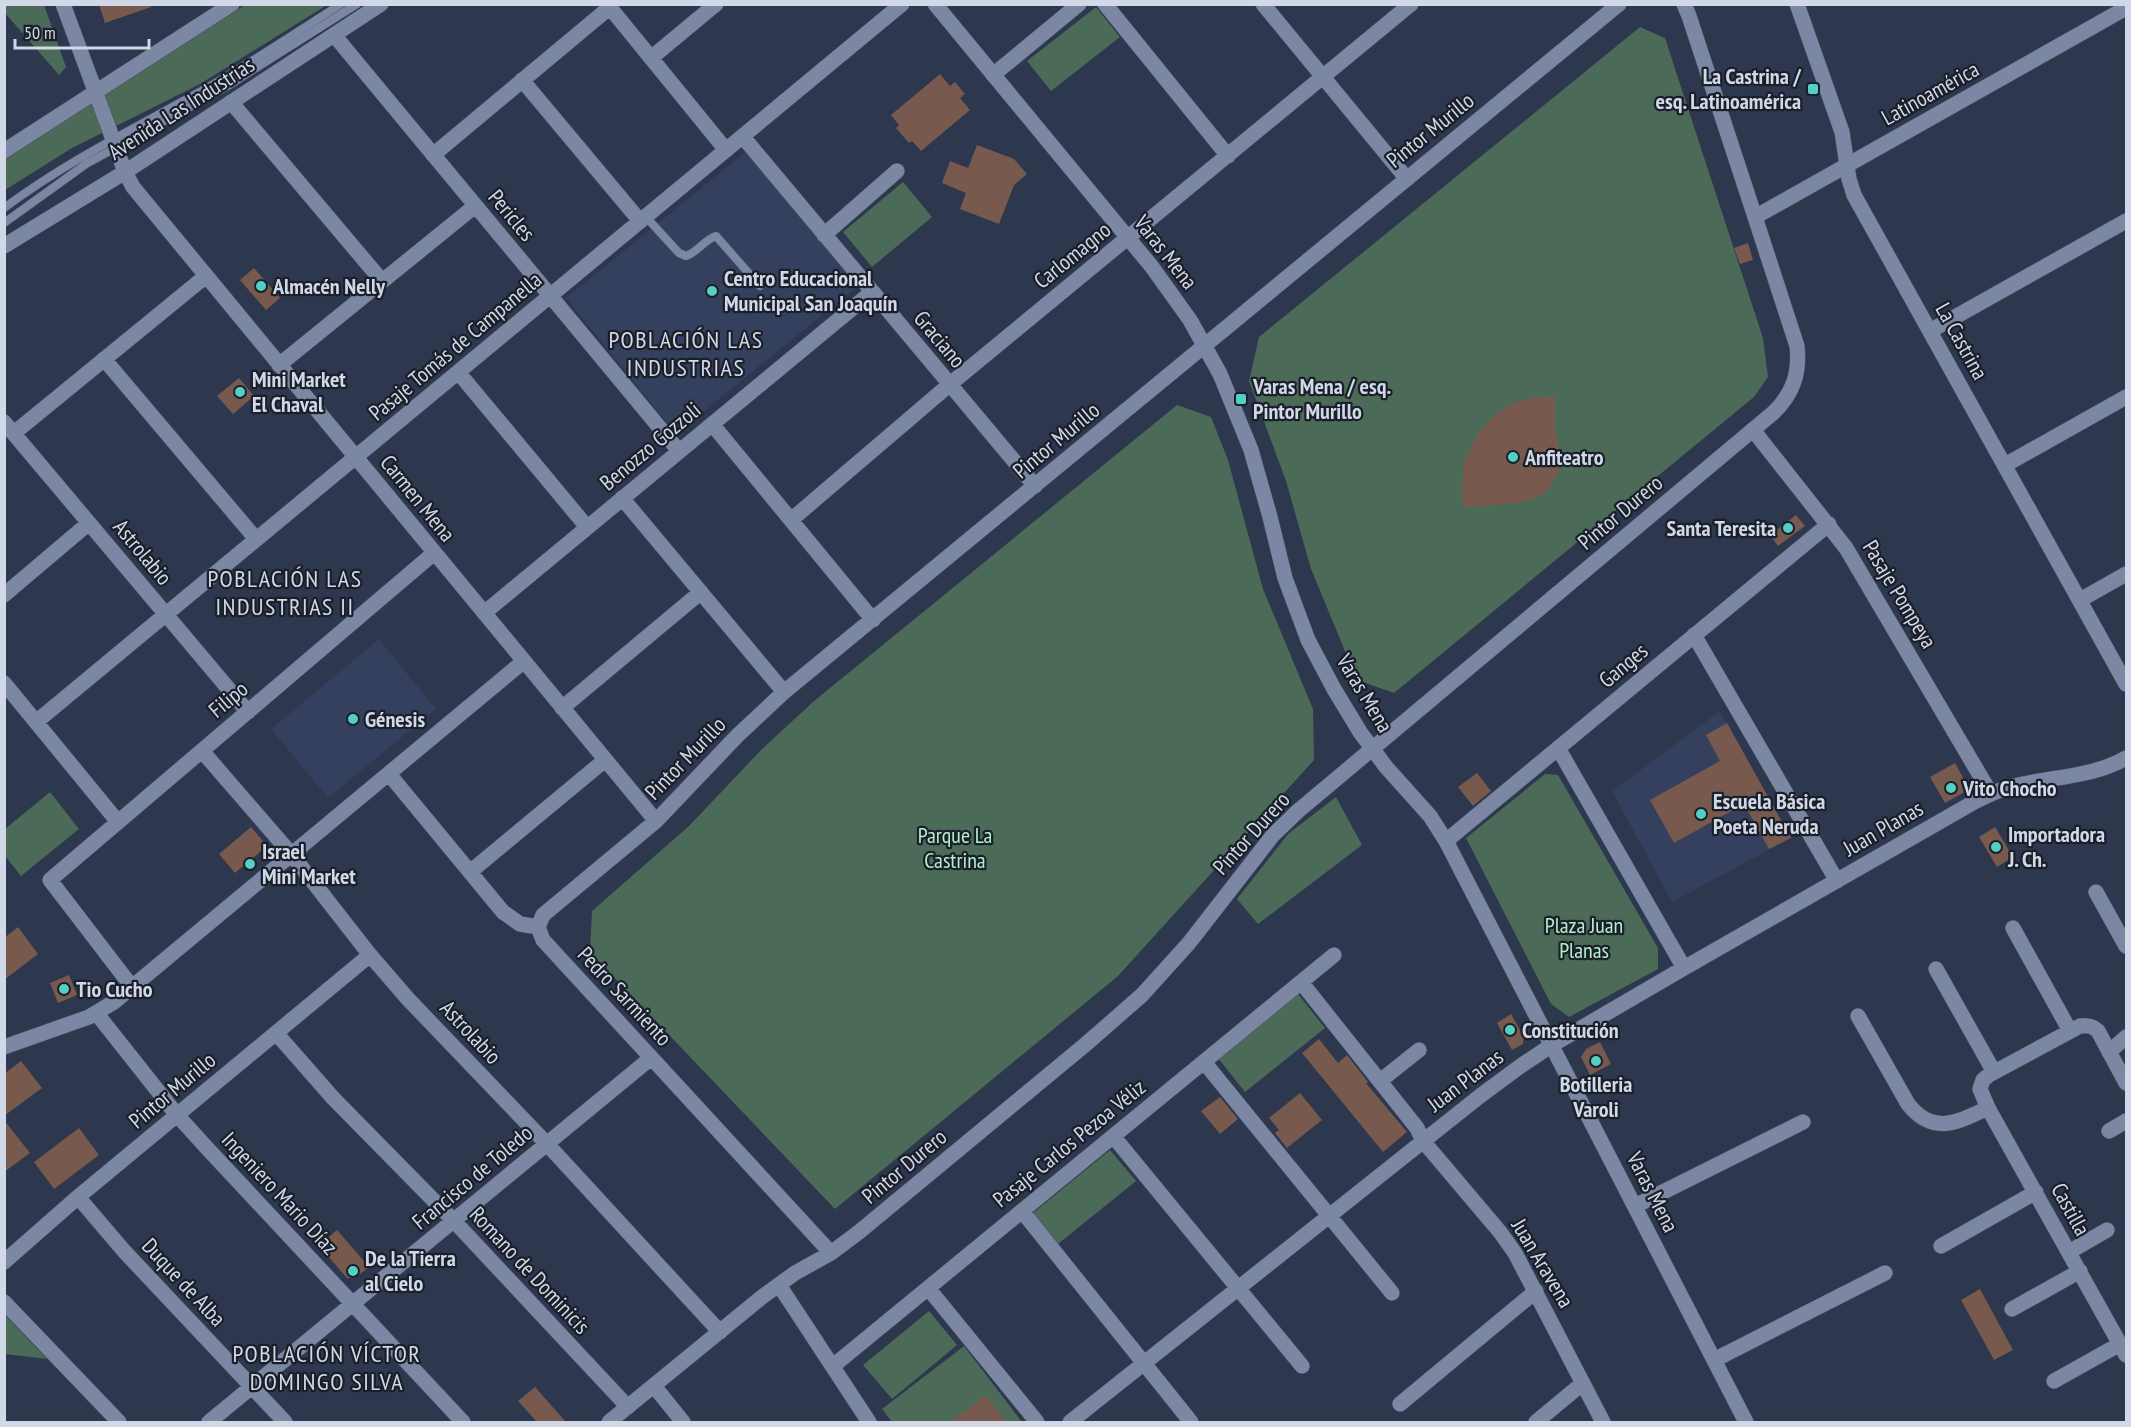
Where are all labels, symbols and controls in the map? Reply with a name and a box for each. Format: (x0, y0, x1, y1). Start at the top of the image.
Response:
scale bar (15, 12, 148, 50)
text: 50 m (24, 21, 56, 44)
street label: Avenida Las Industrias (103, 50, 259, 166)
street label: Latinoamérica (1876, 55, 1984, 131)
place label: La Castrina / esq. Latinoamérica (1656, 62, 1802, 115)
marker: La Castrina / esq. Latinoamérica (1806, 82, 1820, 96)
street label: Pintor Murillo (1381, 86, 1479, 174)
street label: Pericles (482, 184, 542, 246)
street label: Varas Mena (1128, 208, 1204, 295)
street label: Carlomagno (1028, 215, 1116, 295)
place label: Centro Educacional Municipal San Joaquín (724, 264, 898, 317)
street label: Pasaje Tomás de Campanella (363, 266, 547, 426)
place label: Almacén Nelly (272, 272, 386, 300)
marker: Almacén Nelly (254, 279, 268, 293)
marker: Centro Educacional Municipal San Joaquín (705, 284, 719, 298)
street label: La Castrina (1929, 298, 1995, 384)
street label: Graciano (908, 305, 972, 373)
district label: POBLACIÓN LAS INDUSTRIAS (609, 324, 763, 383)
place label: Mini Market El Chaval (252, 365, 346, 418)
place label: Varas Mena / esq. Pintor Murillo (1252, 372, 1391, 425)
marker: Mini Market El Chaval (233, 385, 247, 399)
marker: Varas Mena / esq. Pintor Murillo (1234, 392, 1248, 406)
street label: Benozzo Gozzoli (594, 396, 706, 496)
street label: Pintor Murillo (1007, 396, 1105, 484)
place label: Anfiteatro (1524, 443, 1604, 471)
street label: Carmen Mena (374, 449, 462, 547)
marker: Anfiteatro (1506, 450, 1520, 464)
street label: Pintor Durero (1572, 468, 1668, 556)
street label: Astrolabio (107, 513, 179, 591)
place label: Santa Teresita (1667, 514, 1776, 542)
marker: Santa Teresita (1781, 521, 1795, 535)
street label: Pasaje Pompeya (1857, 535, 1943, 653)
district label: POBLACIÓN LAS INDUSTRIAS II (208, 563, 362, 622)
street label: Ganges (1593, 636, 1653, 694)
street label: Varas Mena (1330, 648, 1399, 737)
street label: Filipo (203, 675, 253, 723)
place label: Génesis (365, 705, 425, 733)
street label: Pintor Murillo (639, 711, 731, 805)
marker: Génesis (346, 712, 360, 726)
place label: Vito Chocho (1962, 774, 2057, 802)
marker: Vito Chocho (1944, 781, 1958, 795)
street label: Pintor Durero (1206, 786, 1296, 880)
place label: Escuela Básica Poeta Neruda (1713, 787, 1825, 840)
street label: Juan Planas (1837, 794, 1928, 863)
marker: Escuela Básica Poeta Neruda (1694, 807, 1708, 821)
place label: Importadora J. Ch. (2007, 820, 2105, 873)
park label: Parque La Castrina (918, 821, 992, 874)
place label: Israel Mini Market (262, 837, 356, 890)
marker: Importadora J. Ch. (1989, 840, 2003, 854)
marker: Israel Mini Market (243, 857, 257, 871)
park label: Plaza Juan Planas (1545, 911, 1623, 964)
street label: Pedro Sarmiento (572, 941, 678, 1051)
place label: Tio Cucho (76, 975, 153, 1003)
marker: Tio Cucho (57, 982, 71, 996)
street label: Astrolabio (434, 994, 508, 1070)
place label: Constitución (1522, 1016, 1619, 1044)
marker: Constitución (1503, 1023, 1517, 1037)
street label: Juan Planas (1421, 1042, 1508, 1118)
street label: Pintor Murillo (123, 1046, 221, 1134)
marker: Botilleria Varoli (1589, 1054, 1603, 1068)
place label: Botilleria Varoli (1560, 1070, 1632, 1123)
street label: Pasaje Carlos Pezoa Véliz (987, 1073, 1151, 1213)
street label: Francisco de Toledo (406, 1119, 538, 1235)
street label: Pintor Durero (856, 1122, 952, 1210)
street label: Ingeniero Mario Díaz (216, 1126, 344, 1260)
street label: Varas Mena (1620, 1146, 1685, 1237)
street label: Castilla (2045, 1178, 2097, 1240)
street label: Romano de Dominicis (464, 1200, 596, 1340)
street label: Juan Aravena (1505, 1213, 1580, 1313)
street label: Duque de Alba (136, 1232, 232, 1332)
place label: De la Tierra al Cielo (365, 1244, 456, 1297)
marker: De la Tierra al Cielo (346, 1264, 360, 1278)
district label: POBLACIÓN VÍCTOR DOMINGO SILVA (233, 1338, 421, 1397)

